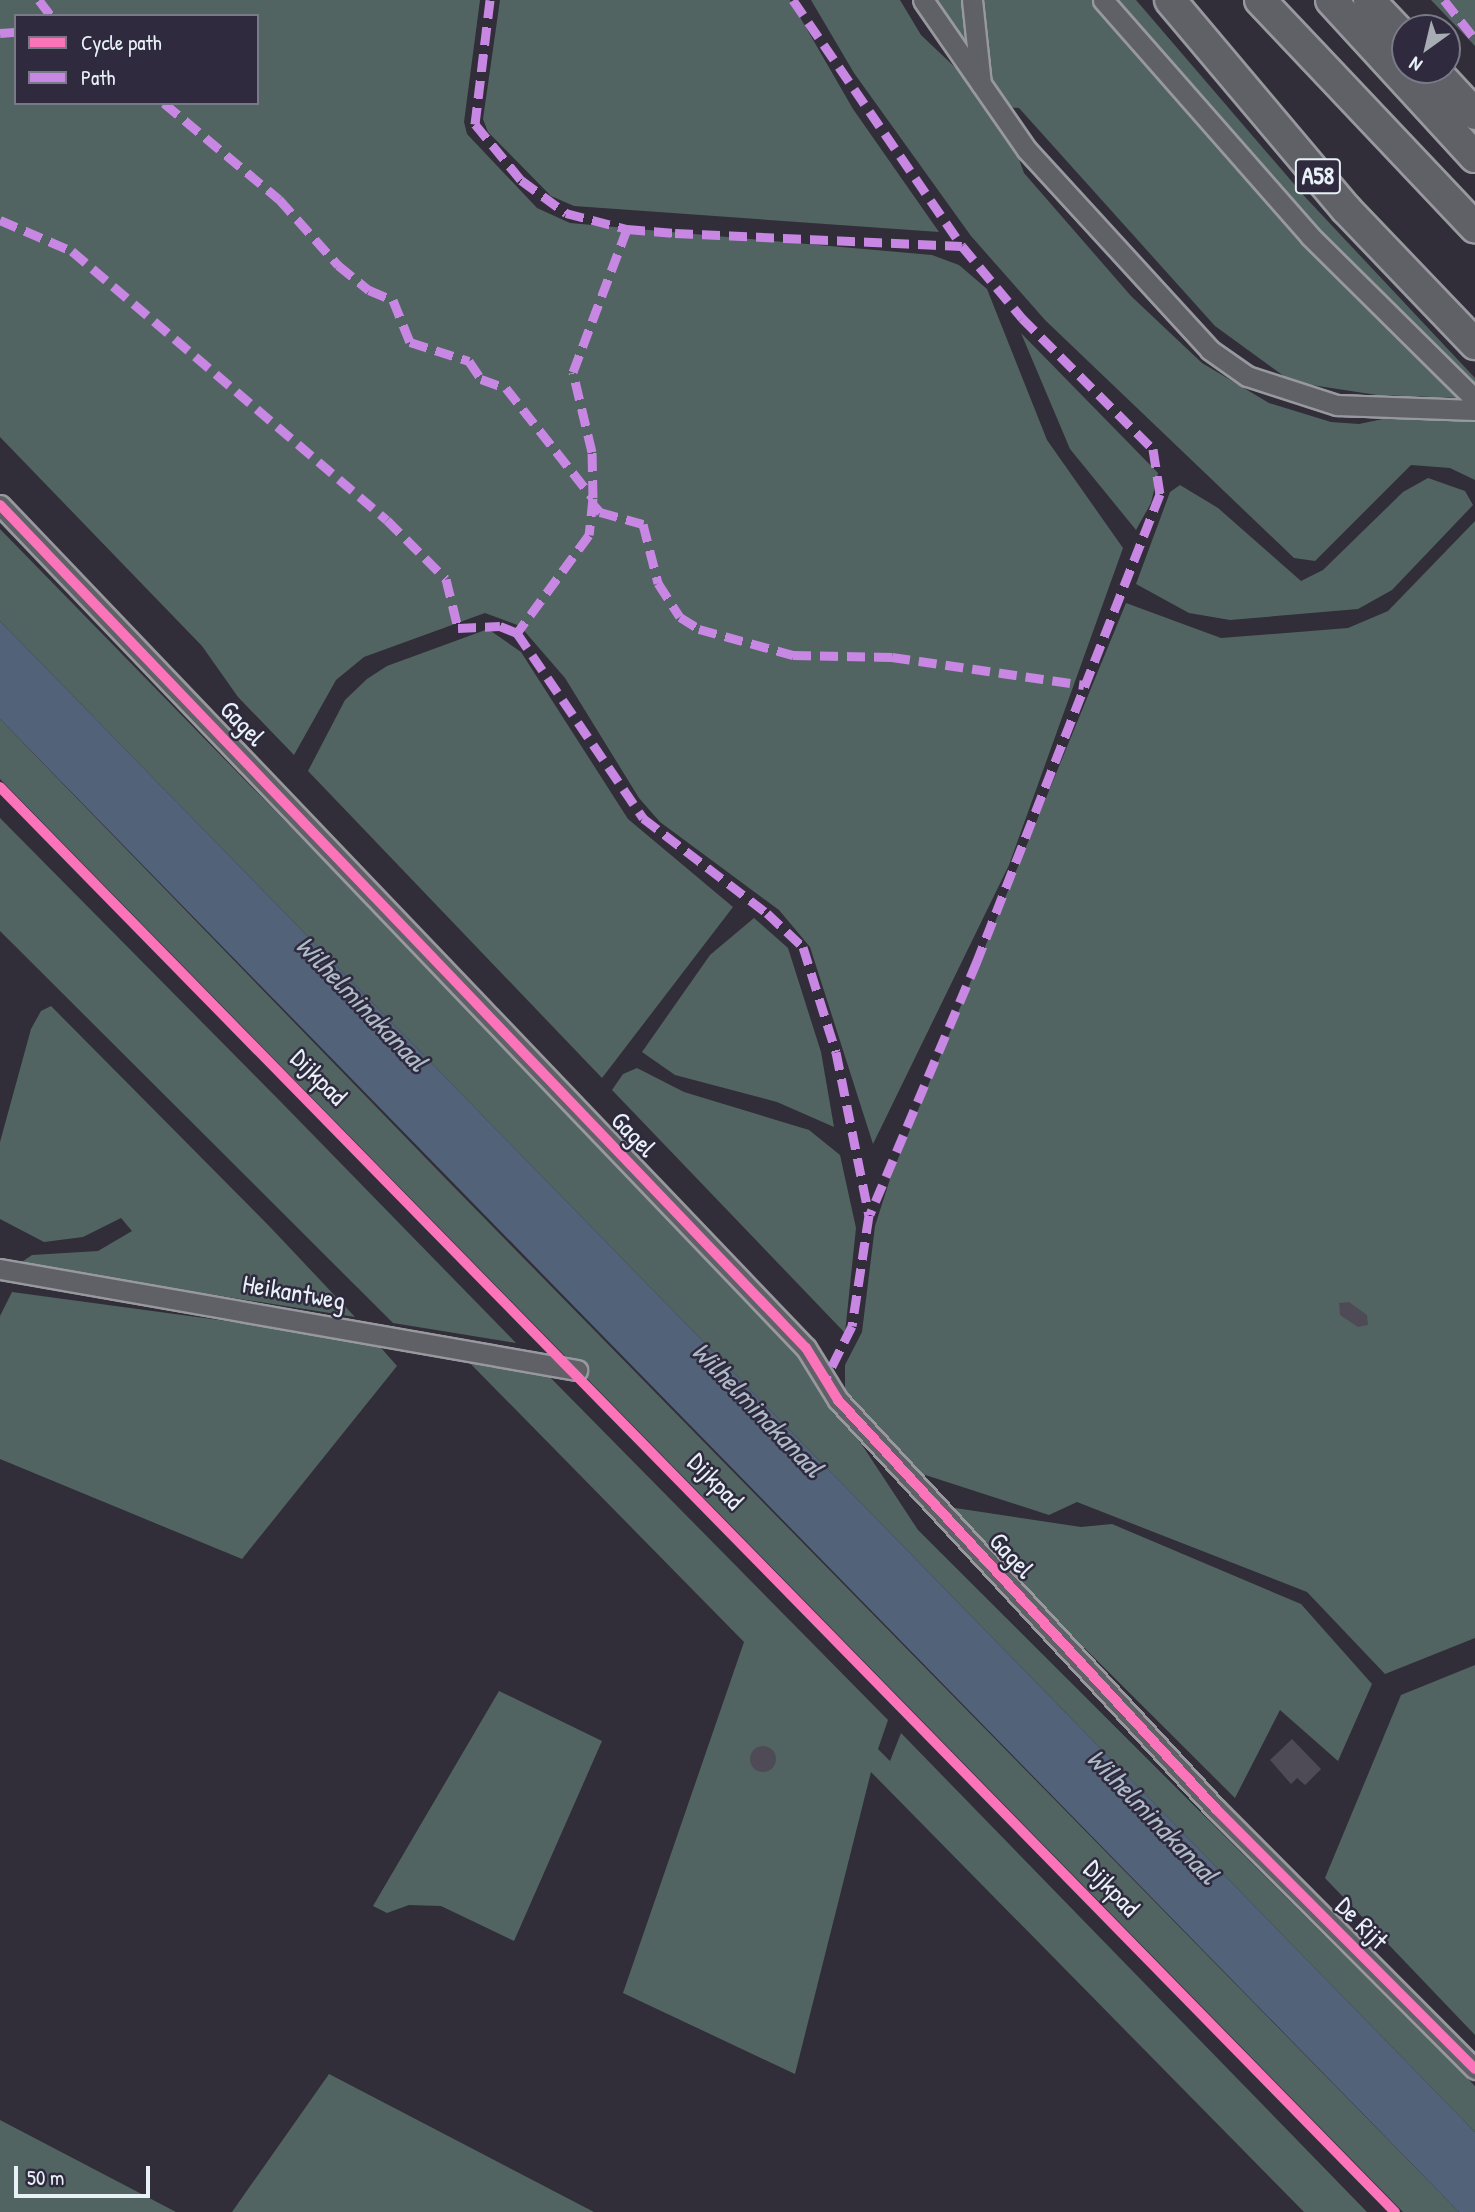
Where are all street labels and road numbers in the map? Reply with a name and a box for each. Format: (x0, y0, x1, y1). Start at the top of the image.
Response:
road number: A58 (1294, 156, 1342, 196)
street label: Gagel (214, 694, 272, 752)
street label: Dijkpad (284, 1042, 354, 1112)
street label: Gagel (605, 1105, 663, 1163)
street label: Heikantweg (240, 1268, 348, 1316)
street label: Dijkpad (682, 1446, 750, 1516)
street label: Gagel (983, 1526, 1041, 1584)
street label: Dijkpad (1078, 1853, 1146, 1923)
street label: De Rijt (1329, 1890, 1395, 1956)

